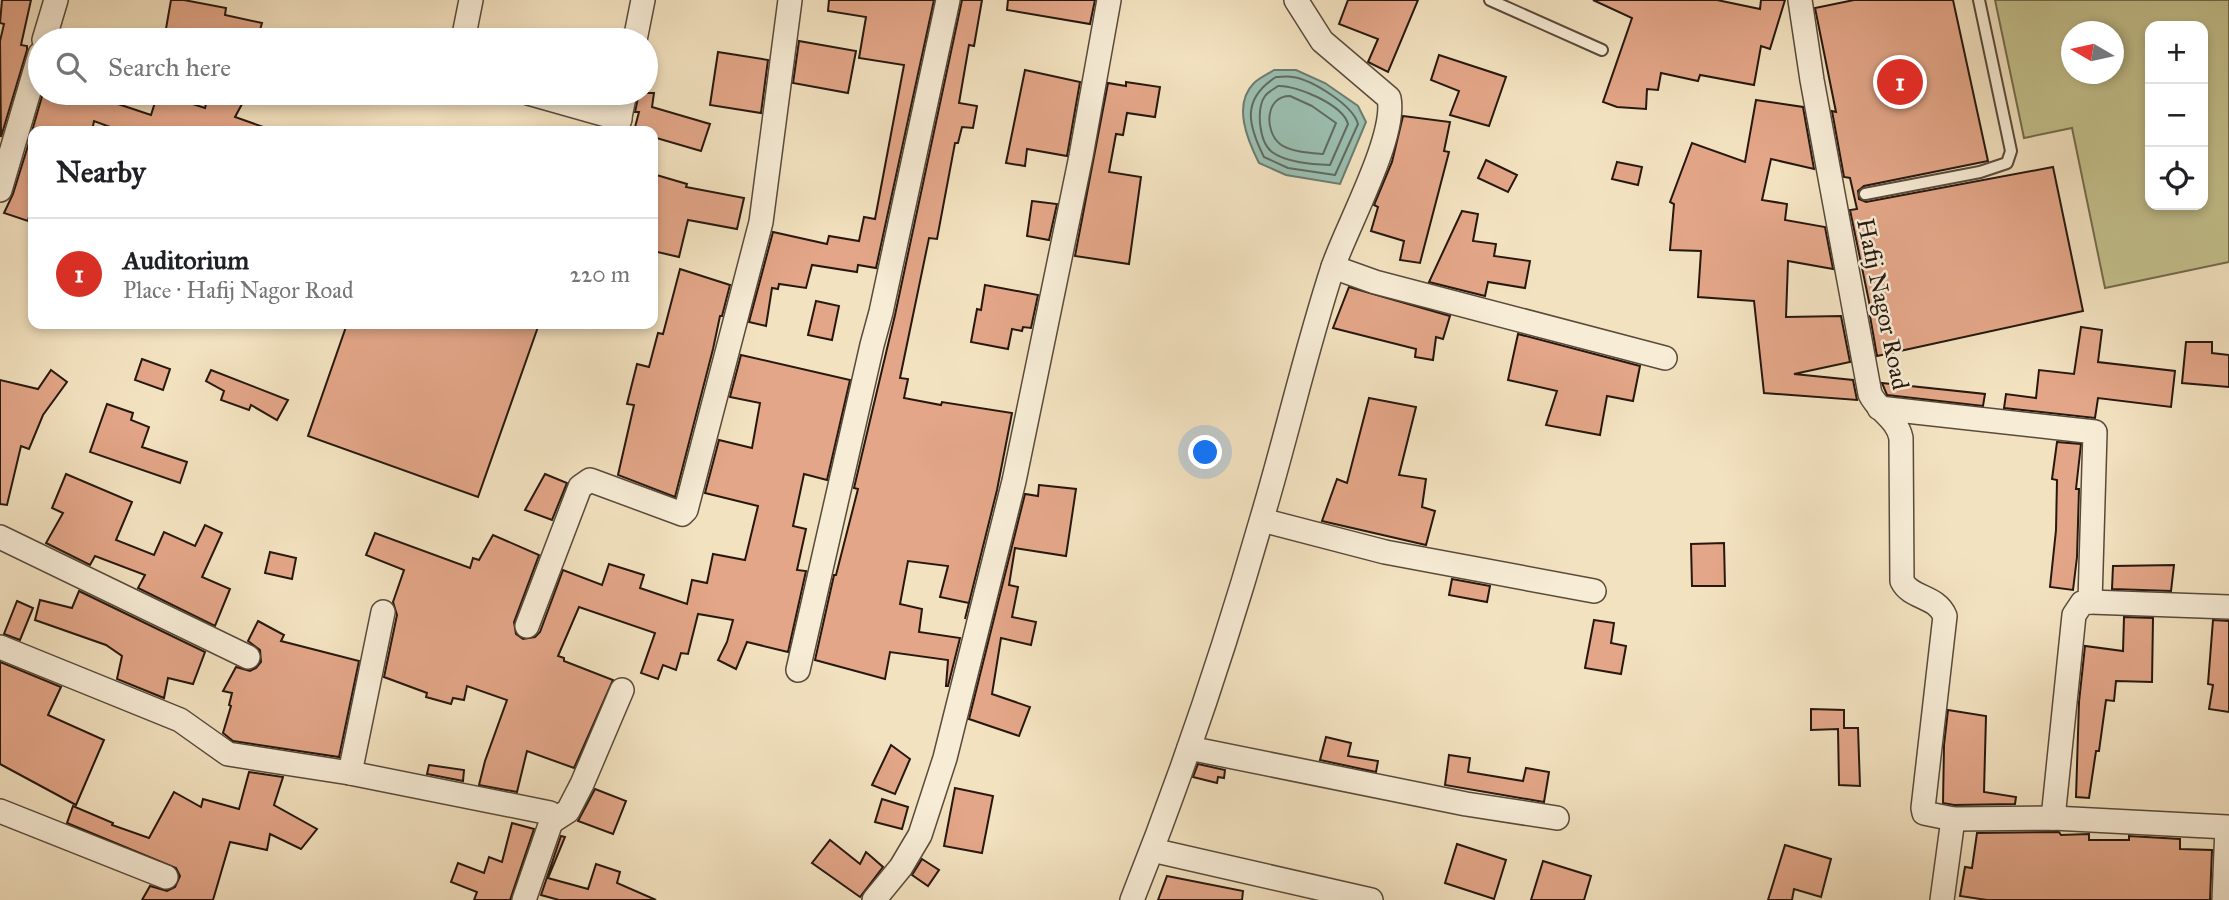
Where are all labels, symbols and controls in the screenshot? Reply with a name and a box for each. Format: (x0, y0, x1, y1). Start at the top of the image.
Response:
north arrow (2061, 21, 2124, 84)
map controls (2145, 21, 2208, 210)
button: + (2145, 21, 2208, 84)
search box (28, 28, 658, 105)
icon: search (52, 48, 90, 86)
text: Search here (108, 51, 231, 83)
pin: 1 (1877, 56, 1923, 108)
button: − (2145, 84, 2208, 147)
button: locate (2145, 147, 2208, 210)
text: Nearby (56, 154, 146, 190)
street label: Hafij Nagor Road (1850, 216, 1916, 392)
text: Auditorium (123, 244, 249, 276)
text: 1 (74, 260, 84, 288)
text: 220 m (570, 260, 630, 288)
text: Place · Hafij Nagor Road (123, 276, 354, 304)
your location (1188, 435, 1222, 469)

